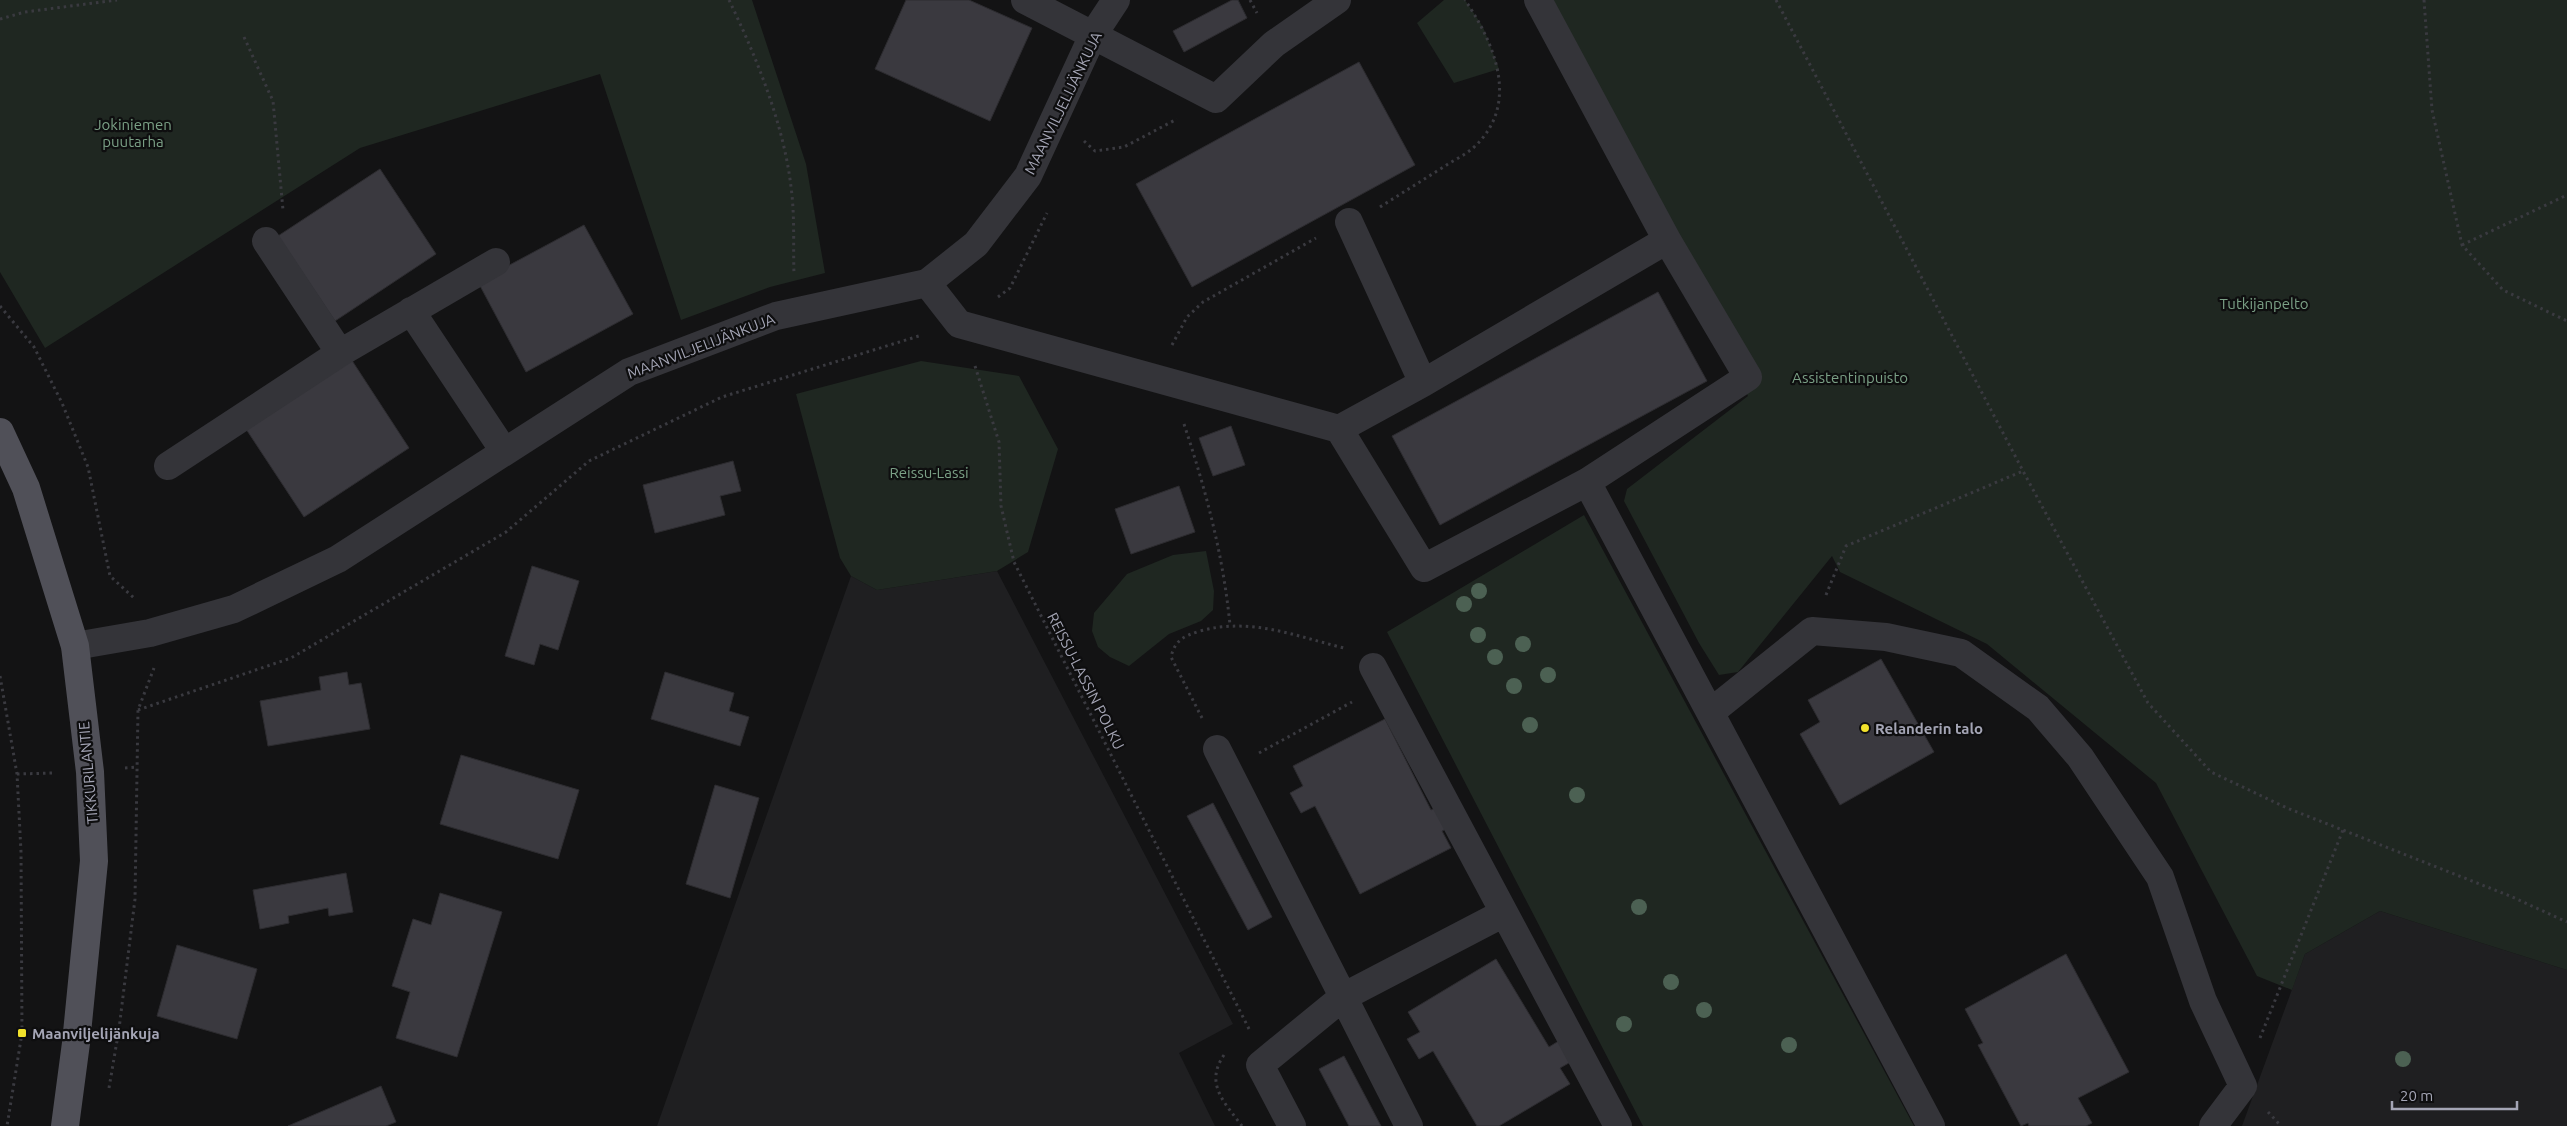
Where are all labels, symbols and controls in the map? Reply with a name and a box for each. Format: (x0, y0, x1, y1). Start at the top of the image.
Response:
street label: MAANVILJELIJÄNKUJA (1021, 29, 1105, 177)
park label: Jokiniemen puutarha (94, 116, 172, 150)
park label: Tutkijanpelto (2219, 295, 2309, 312)
street label: MAANVILJELIJÄNKUJA (625, 310, 777, 382)
park label: Assistentinpuisto (1792, 369, 1908, 386)
park label: Reissu-Lassi (889, 464, 969, 481)
street label: REISSU-LASSIN POLKU (1044, 610, 1128, 752)
place label: Relanderin talo (1875, 720, 1983, 737)
street label: TIKKURILANTIE (75, 721, 101, 825)
marker: Relanderin talo (1859, 722, 1871, 734)
place label: Maanviljelijänkuja (32, 1025, 160, 1042)
marker: Maanviljelijänkuja (16, 1027, 28, 1039)
scale bar (2392, 1078, 2517, 1110)
text: 20 m (2400, 1087, 2433, 1104)

